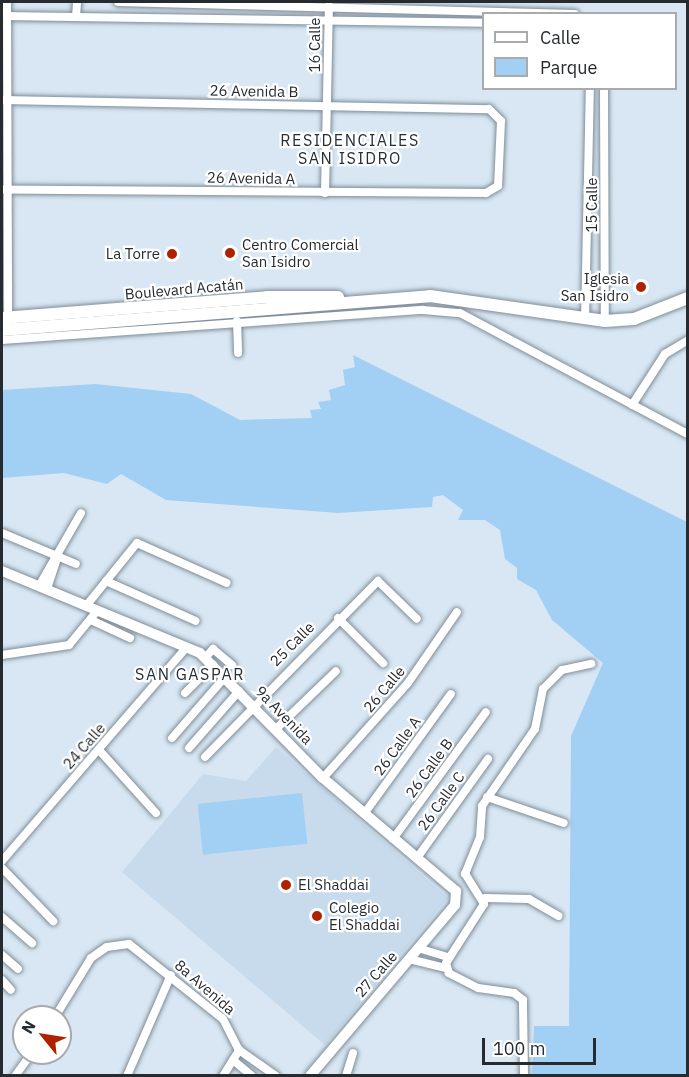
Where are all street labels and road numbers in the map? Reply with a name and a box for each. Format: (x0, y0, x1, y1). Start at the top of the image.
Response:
street label: 16 Calle (306, 17, 324, 73)
street label: 26 Avenida B (210, 81, 298, 101)
street label: 26 Avenida A (207, 168, 295, 188)
street label: 15 Calle (583, 177, 601, 233)
street label: Boulevard Acatán (124, 275, 244, 303)
street label: 25 Calle (266, 618, 318, 670)
street label: 26 Calle (359, 662, 409, 716)
street label: 9a Avenida (252, 682, 316, 748)
street label: 26 Calle A (370, 713, 424, 779)
street label: 24 Calle (59, 719, 109, 773)
street label: 26 Calle B (402, 735, 456, 801)
street label: 26 Calle C (414, 768, 468, 834)
street label: 27 Calle (351, 947, 401, 1001)
street label: 8a Avenida (171, 956, 239, 1018)

